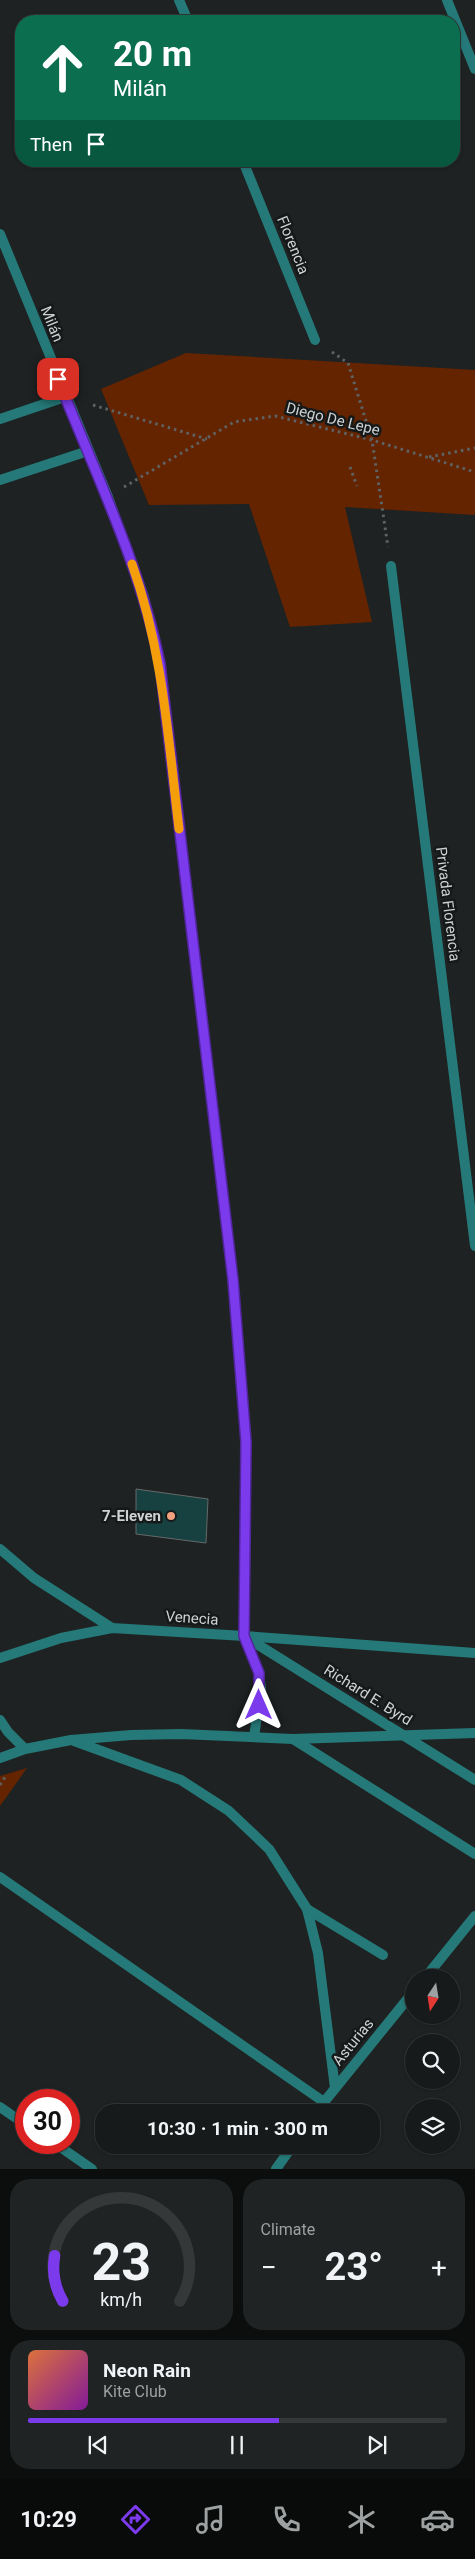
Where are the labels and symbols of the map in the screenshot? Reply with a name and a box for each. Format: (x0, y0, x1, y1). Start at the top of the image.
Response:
street label: Florencia (273, 213, 313, 277)
street label: Milán (37, 304, 67, 344)
pin (37, 358, 79, 400)
street label: Diego De Lepe (284, 399, 382, 439)
street label: Privada Florencia (432, 846, 464, 962)
place label: 7-Eleven (102, 1507, 161, 1525)
marker: 7-Eleven (165, 1510, 177, 1522)
street label: Venecia (165, 1607, 219, 1629)
street label: Richard E. Byrd (321, 1661, 415, 1729)
position arrow (232, 1678, 284, 1730)
north arrow (405, 1969, 460, 2024)
street label: Asturias (329, 2015, 377, 2069)
speed limit sign: 30 (15, 2089, 80, 2154)

